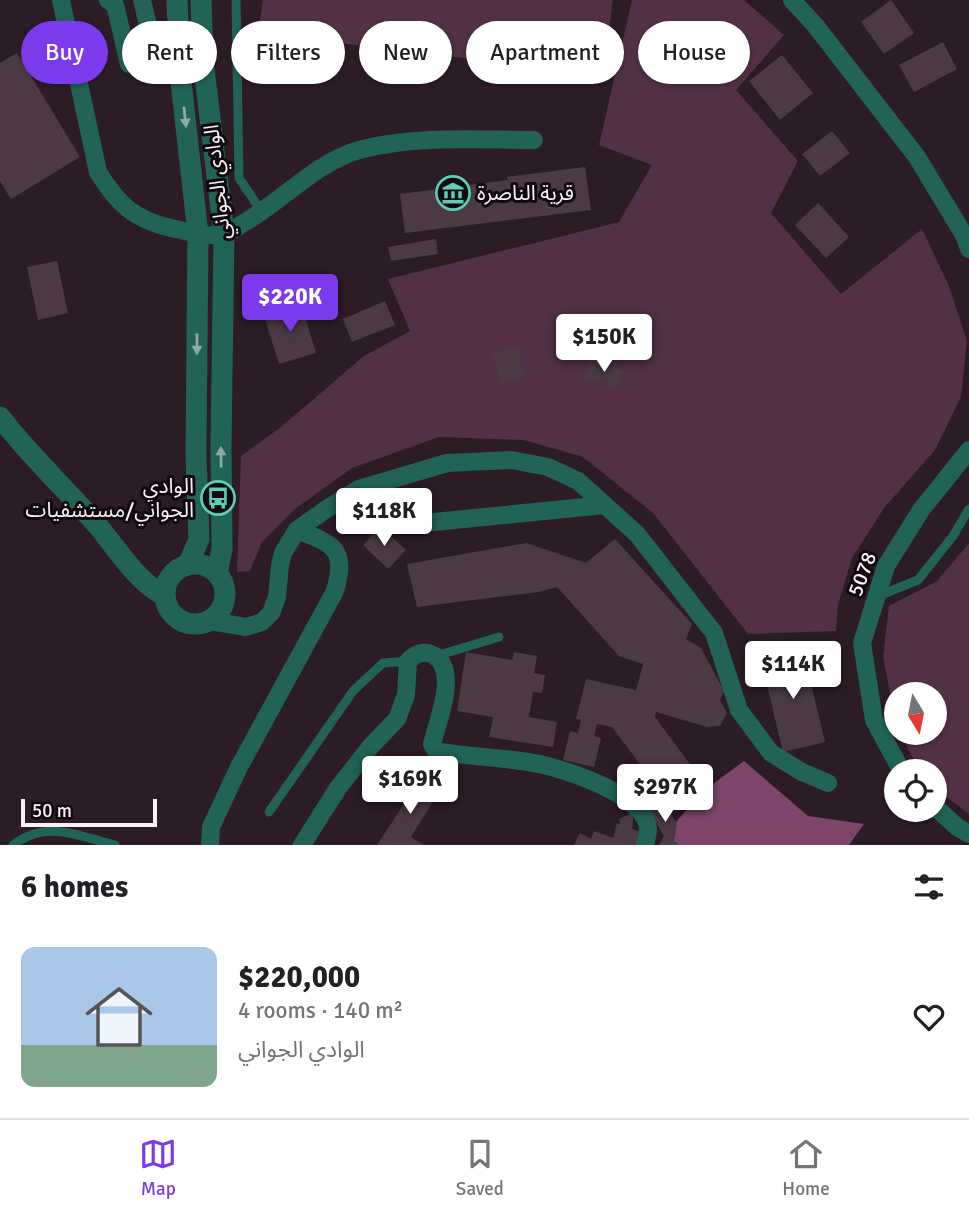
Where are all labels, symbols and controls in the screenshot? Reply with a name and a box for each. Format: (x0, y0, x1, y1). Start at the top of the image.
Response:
chip: Buy (21, 21, 108, 84)
chip: Rent (122, 21, 217, 84)
chip: Filters (231, 21, 345, 84)
chip: New (359, 21, 452, 84)
chip: Apartment (466, 21, 624, 84)
chip: House (638, 21, 750, 84)
one-way arrow (180, 106, 191, 128)
street label: الوادي الجواني (198, 123, 239, 241)
museum icon: قرية الناصرة (434, 174, 472, 212)
place label: قرية الناصرة (477, 180, 574, 206)
pin: $220K (241, 274, 339, 334)
text: $220K (258, 282, 322, 311)
pin: $150K (555, 314, 653, 374)
text: $150K (572, 322, 636, 351)
one-way arrow (191, 333, 203, 355)
one-way arrow (215, 445, 227, 467)
place label: الوادي الجواني/مستشفيات (26, 473, 194, 526)
bus stop icon: الوادي الجواني/مستشفيات (199, 479, 237, 517)
pin: $118K (335, 489, 433, 548)
text: $118K (352, 496, 416, 525)
street label: 5078 (842, 548, 882, 600)
pin: $114K (744, 642, 842, 701)
text: $114K (761, 649, 825, 678)
north arrow (884, 682, 947, 746)
map controls (884, 682, 947, 822)
pin: $169K (361, 756, 459, 816)
button: locate (884, 759, 947, 822)
text: $169K (378, 764, 442, 793)
pin: $297K (616, 764, 714, 824)
text: $297K (633, 772, 697, 801)
scale bar (21, 796, 158, 828)
text: 50 m (32, 799, 72, 823)
icon: filters (910, 868, 948, 906)
text: 6 homes (21, 869, 128, 906)
text: $220,000 (238, 959, 360, 996)
icon: home (77, 975, 161, 1059)
text: 4 rooms · 140 m² (238, 996, 403, 1025)
icon: heart (910, 998, 948, 1036)
text: الوادي الجواني (238, 1035, 365, 1064)
tab: Map (139, 1135, 177, 1201)
tab: Saved (456, 1135, 504, 1201)
tab: Home (782, 1135, 830, 1201)

